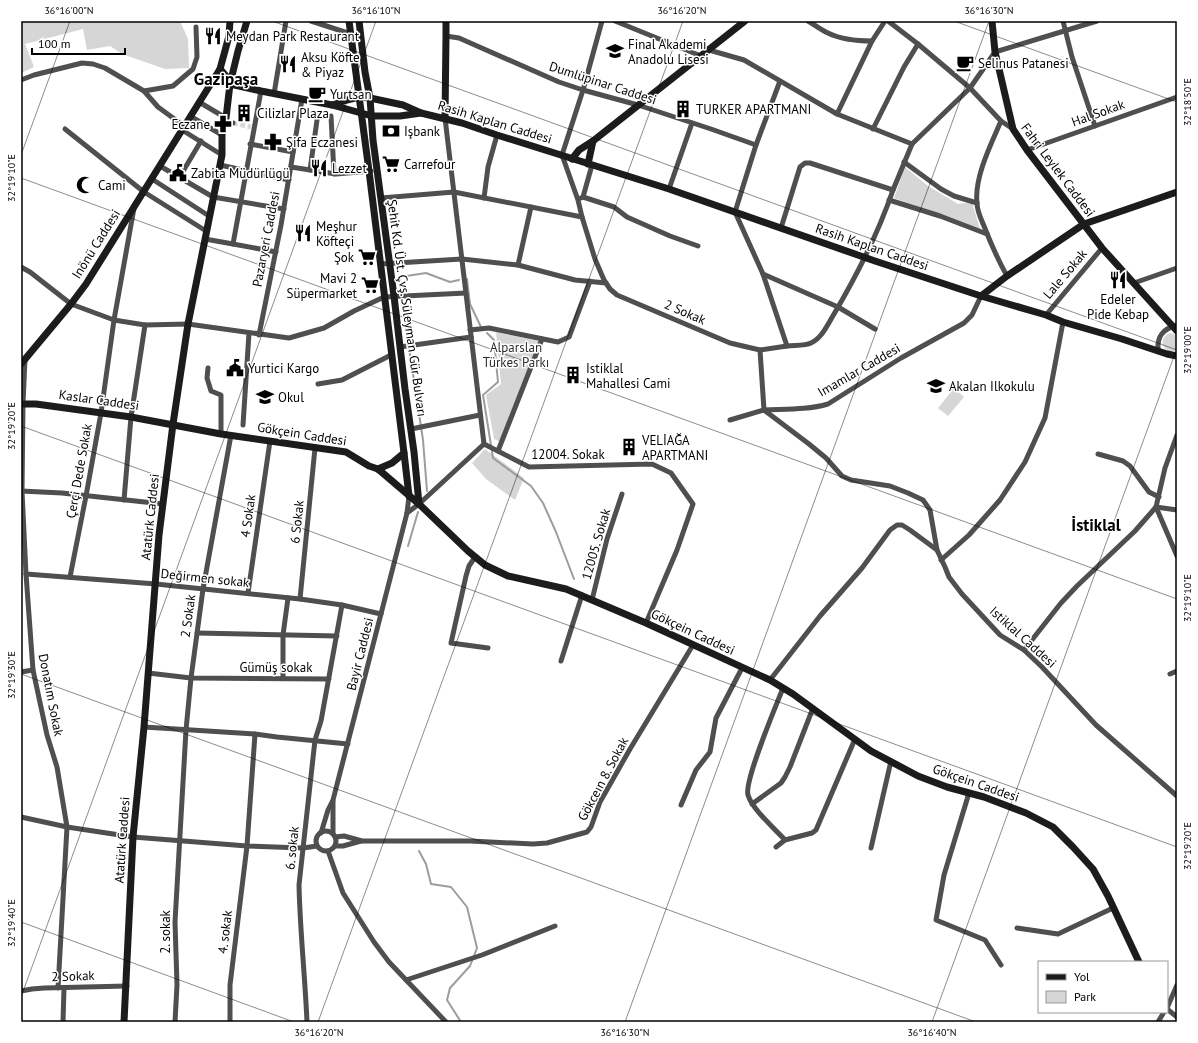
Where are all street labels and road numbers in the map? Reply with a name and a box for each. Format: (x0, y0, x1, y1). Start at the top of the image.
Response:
street label: Dumlüpinar Caddesi (547, 58, 659, 108)
street label: Hal Sokak (1069, 95, 1128, 130)
street label: Rasih Kaplan Caddesi (436, 97, 554, 147)
street label: Fahri Leylek Caddesi (1017, 120, 1099, 220)
street label: Pazaryeri Caddesi (248, 190, 284, 288)
street label: Şehit Kd. Üst. Çvş. Süleyman Gür Bulvarı (383, 198, 431, 418)
street label: Inönü Caddesi (68, 206, 124, 282)
street label: Rasih Kaplan Caddesi (813, 220, 931, 274)
street label: Lale Sokak (1039, 245, 1091, 302)
street label: 2 Sokak (662, 296, 709, 329)
street label: Imamlar Caddesi (815, 339, 903, 401)
street label: Kaslar Caddesi (58, 386, 140, 414)
street label: Gökçein Caddesi (256, 419, 348, 449)
street label: Çerçi Dede Sokak (62, 422, 96, 520)
street label: 12004. Sokak (531, 446, 605, 463)
street label: Atatürk Caddesi (137, 473, 163, 561)
street label: 4 Sokak (237, 493, 260, 539)
street label: 6 Sokak (286, 499, 308, 544)
street label: 12005. Sokak (578, 506, 615, 582)
street label: Değirmen sokak (160, 565, 251, 591)
street label: 2 Sokak (177, 593, 200, 639)
street label: Istiklal Caddesi (986, 603, 1060, 671)
street label: Gökçein Caddesi (648, 605, 738, 659)
street label: Bayir Caddesi (343, 616, 377, 692)
street label: Donatım Sokak (35, 652, 67, 738)
street label: Gümüş sokak (240, 659, 313, 676)
street label: Gökceın 8. Sokak (574, 734, 633, 824)
street label: Gökçein Caddesi (930, 760, 1022, 806)
street label: Atatürk Caddesi (110, 796, 134, 884)
street label: 6. sokak (281, 825, 303, 871)
street label: 2. sokak (157, 909, 174, 954)
street label: 4. sokak (214, 909, 236, 955)
street label: 2 Sokak (51, 967, 96, 985)

